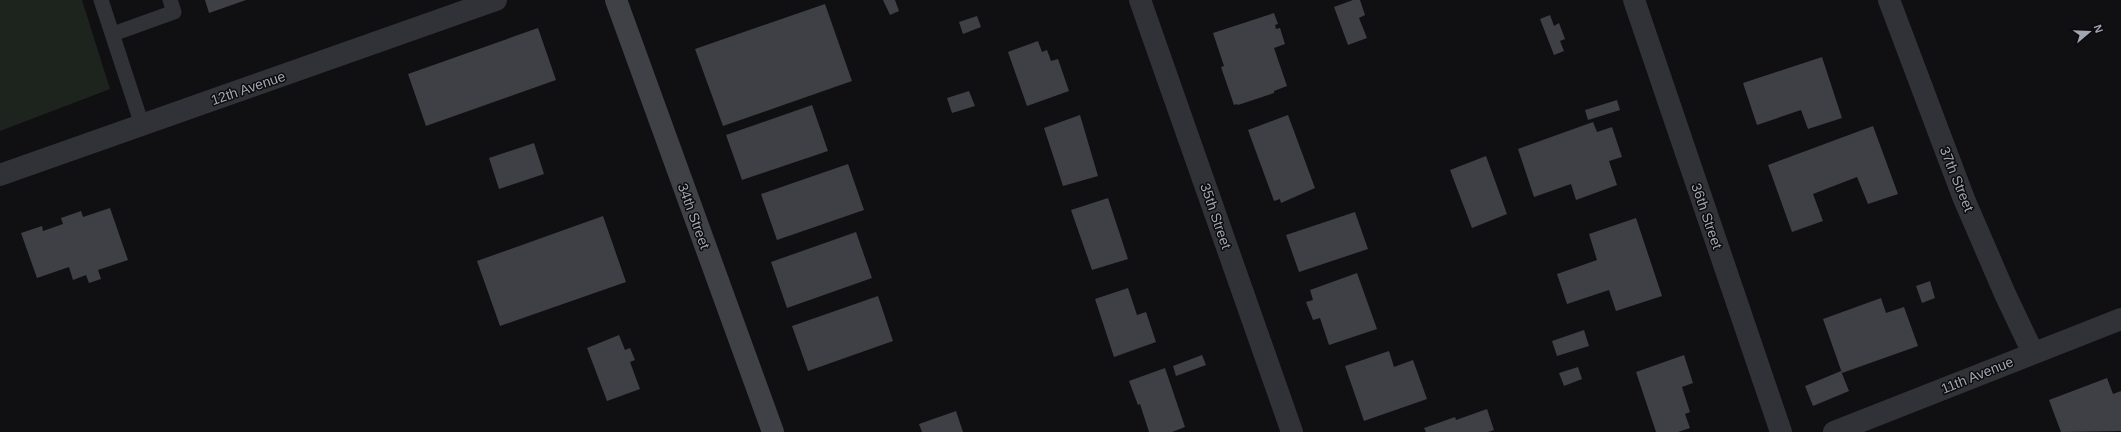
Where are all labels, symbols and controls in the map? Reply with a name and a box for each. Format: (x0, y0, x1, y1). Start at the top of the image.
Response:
north arrow (2069, 12, 2109, 52)
text: N (2091, 23, 2105, 35)
street label: 12th Avenue (209, 68, 287, 108)
street label: 37th Street (1937, 144, 1977, 214)
street label: 34th Street (675, 181, 713, 251)
street label: 35th Street (1197, 181, 1235, 251)
street label: 36th Street (1688, 181, 1726, 251)
street label: 11th Avenue (1939, 353, 2016, 397)

